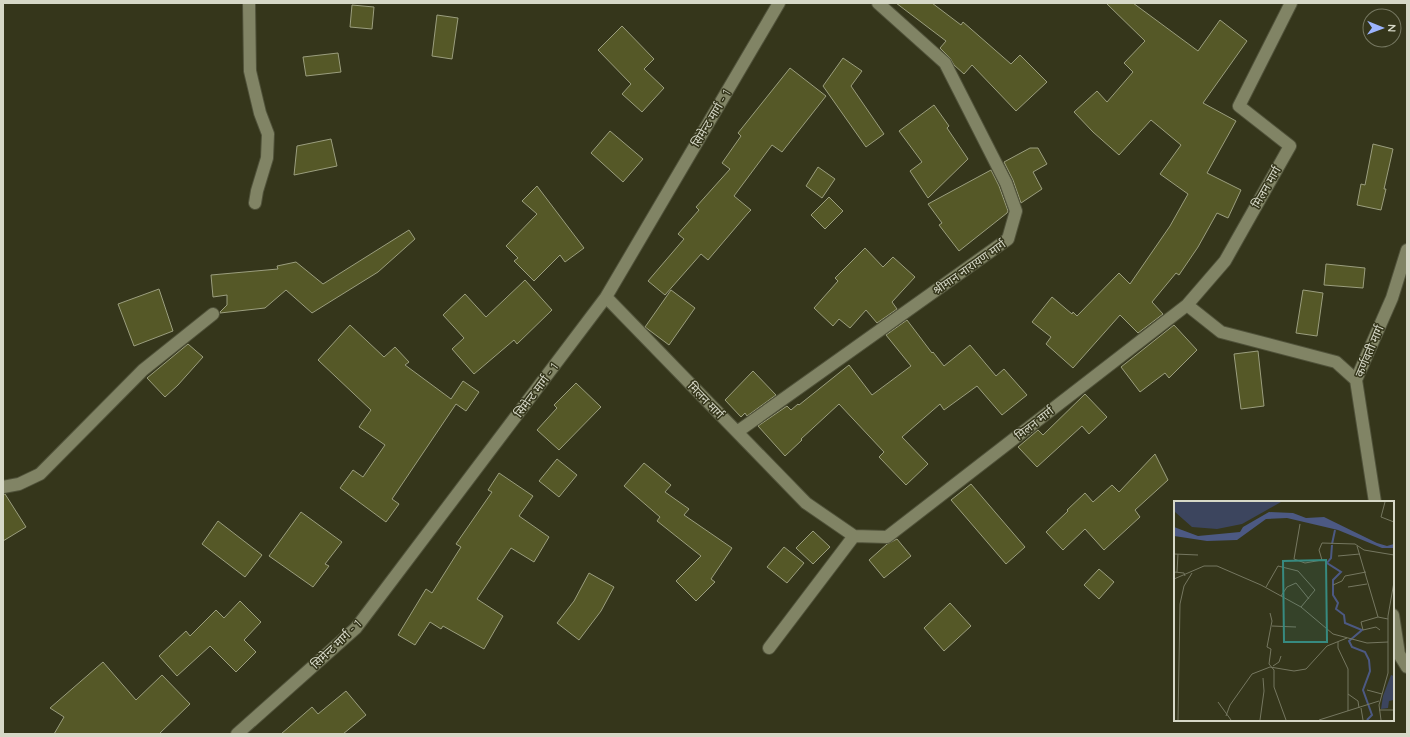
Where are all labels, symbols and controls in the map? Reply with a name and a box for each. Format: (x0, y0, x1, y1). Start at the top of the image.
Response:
north arrow (1362, 8, 1402, 48)
text: N (1385, 24, 1399, 32)
street label: सिमेन्ट मार्ग - 1 (688, 87, 734, 149)
street label: मिलन मार्ग (1248, 163, 1284, 210)
street label: श्रीमान नारायण मार्ग (930, 236, 1009, 298)
street label: कर्णवती मार्ग (1351, 322, 1387, 379)
street label: सिमेन्ट मार्ग - 1 (511, 360, 561, 420)
street label: मिलन मार्ग (685, 378, 728, 422)
street label: मिलन मार्ग (1011, 403, 1057, 443)
inset map (1174, 501, 1394, 721)
street label: सिमेन्ट मार्ग - 1 (308, 616, 364, 672)

